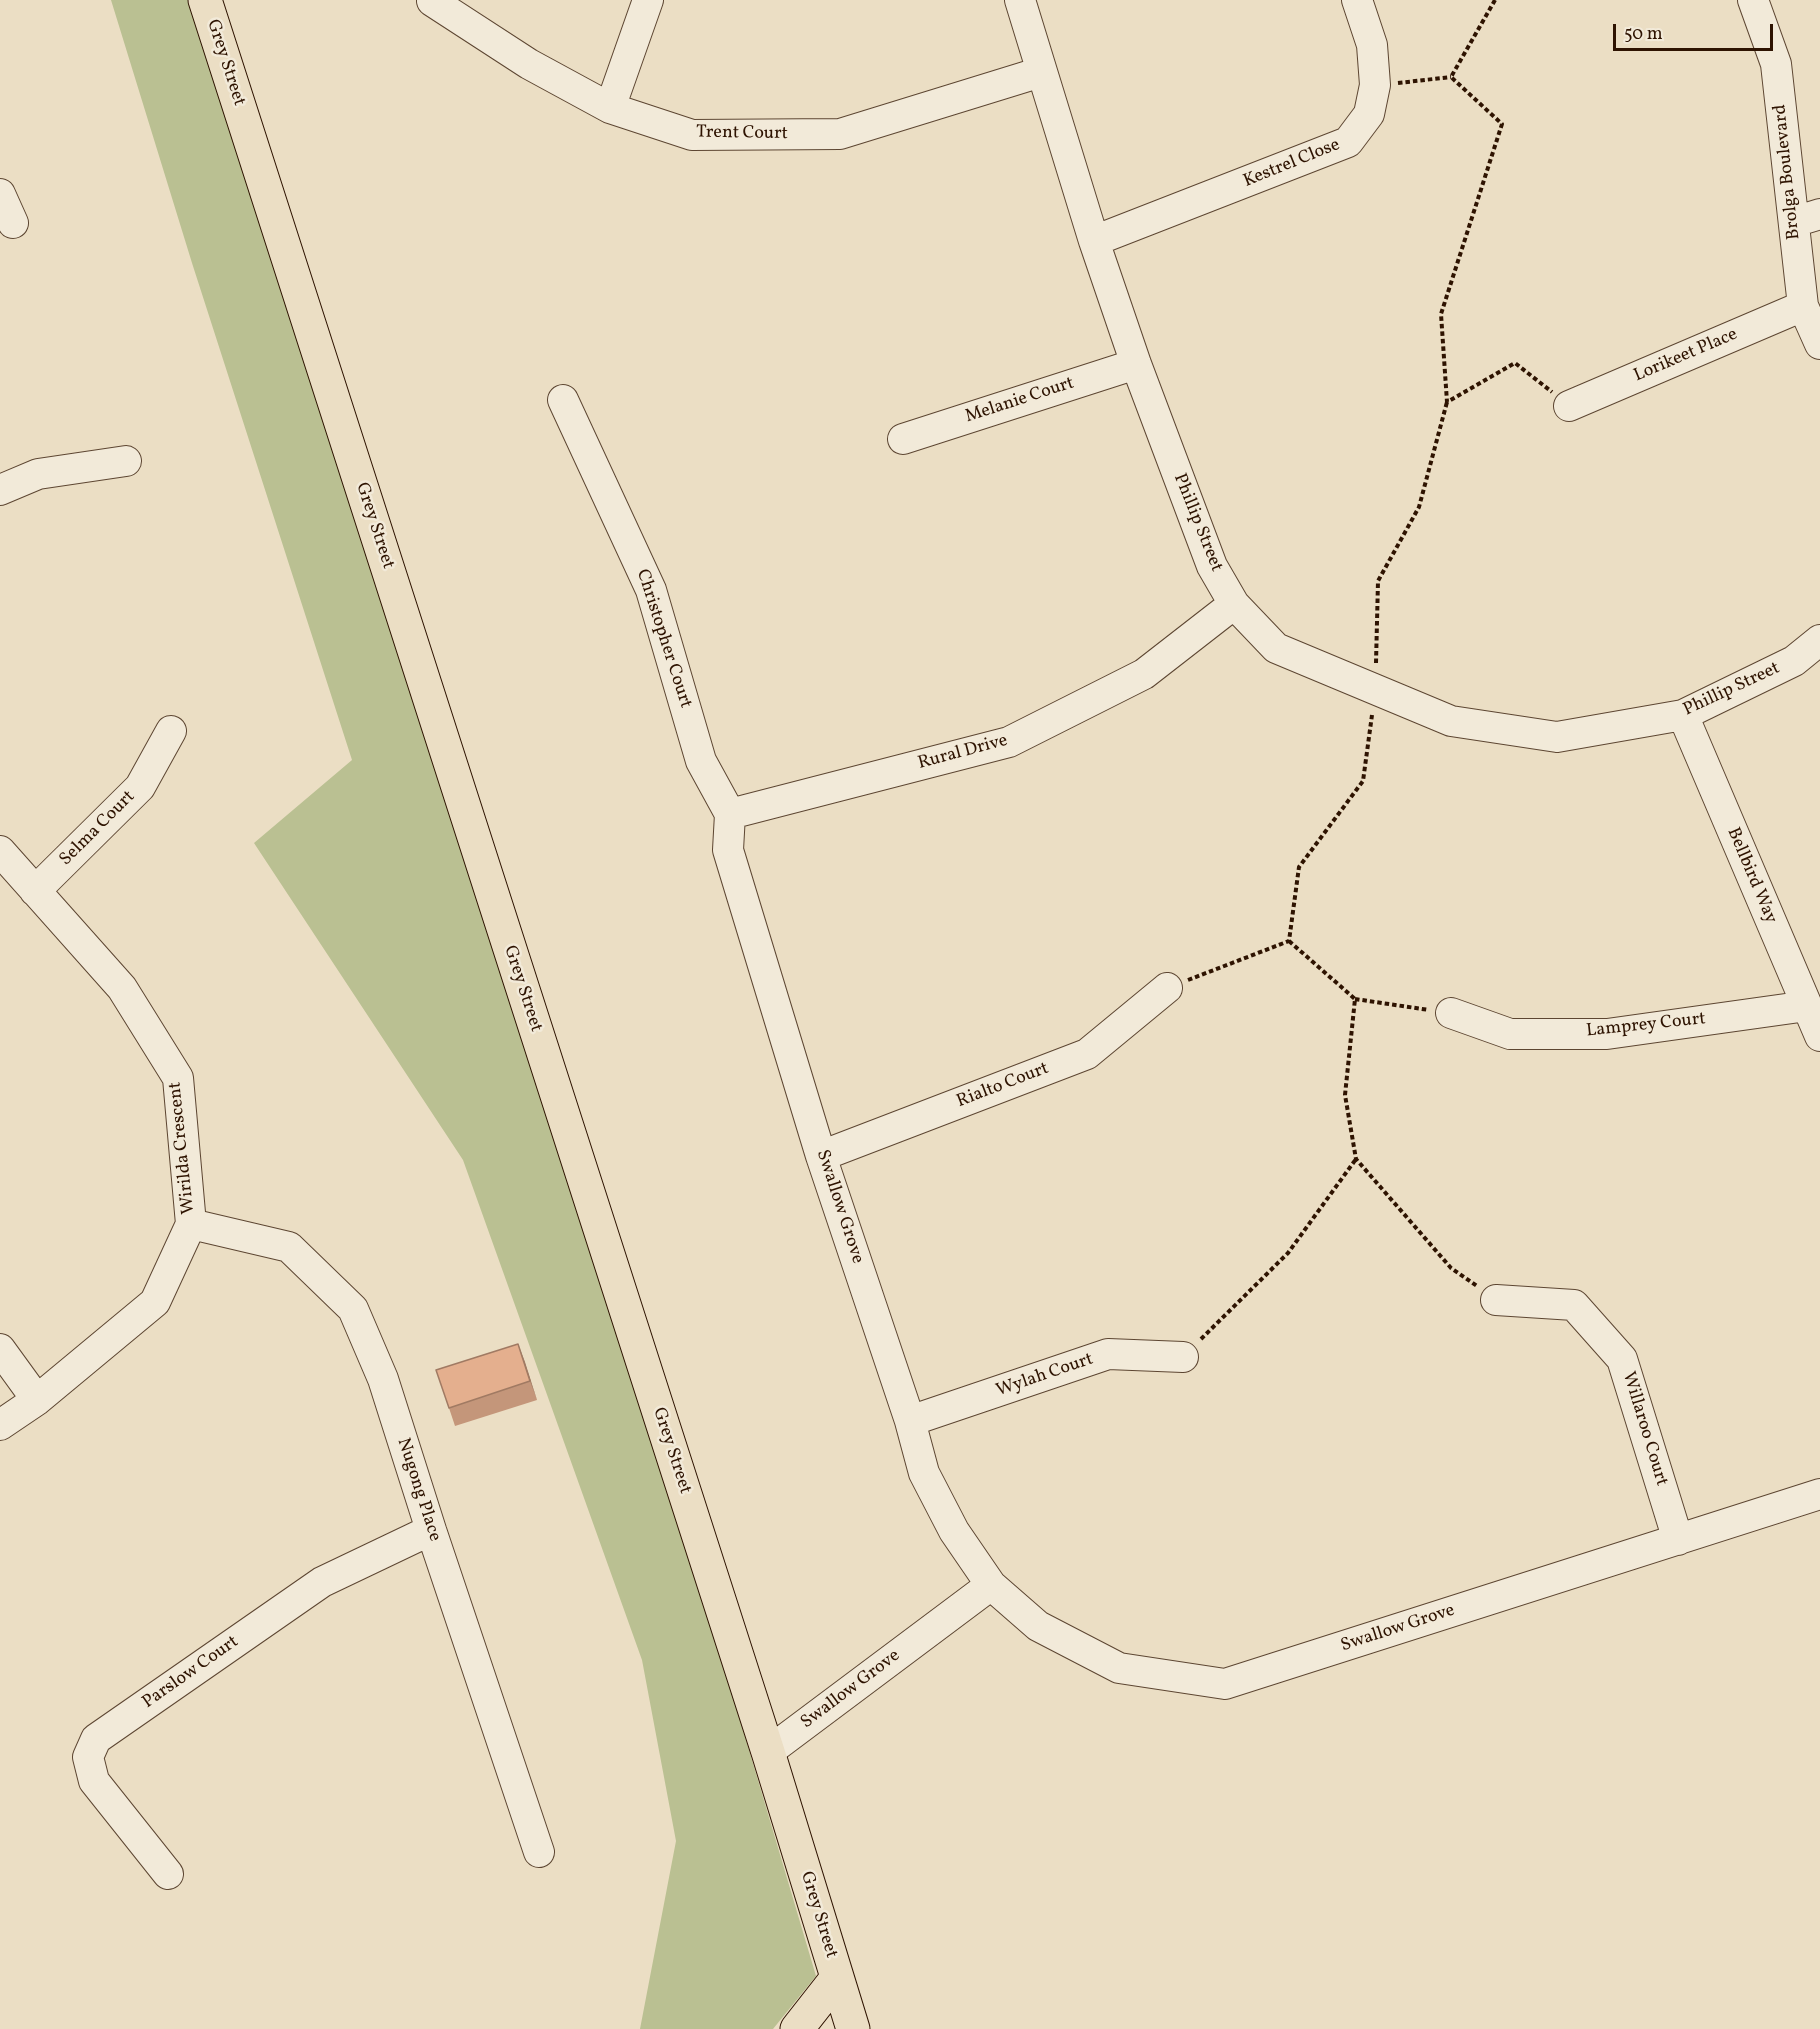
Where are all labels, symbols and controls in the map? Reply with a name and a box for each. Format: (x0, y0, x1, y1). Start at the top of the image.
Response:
scale bar (1616, 12, 1776, 50)
street label: Grey Street (201, 17, 249, 109)
text: 50 m (1624, 22, 1663, 47)
street label: Brolga Boulevard (1770, 103, 1806, 241)
street label: Trent Court (696, 122, 788, 146)
street label: Kestrel Close (1241, 135, 1343, 193)
street label: Lorikeet Place (1631, 324, 1741, 388)
street label: Melanie Court (963, 373, 1077, 429)
street label: Phillip Street (1168, 471, 1226, 575)
street label: Grey Street (350, 480, 398, 572)
street label: Christopher Court (630, 567, 696, 711)
street label: Phillip Street (1680, 658, 1784, 722)
street label: Rural Drive (916, 731, 1010, 775)
street label: Selma Court (56, 787, 140, 871)
street label: Bellbird Way (1721, 825, 1781, 927)
street label: Grey Street (498, 943, 546, 1035)
street label: Lamprey Court (1585, 1009, 1707, 1043)
street label: Rialto Court (954, 1059, 1052, 1113)
street label: Wirilda Crescent (165, 1081, 201, 1215)
street label: Swallow Grove (810, 1147, 868, 1267)
street label: Wylah Court (994, 1349, 1096, 1403)
street label: Willaroo Court (1616, 1369, 1672, 1489)
street label: Grey Street (647, 1405, 695, 1497)
street label: Nugong Place (391, 1436, 445, 1544)
street label: Swallow Grove (1338, 1600, 1458, 1658)
street label: Parslow Court (139, 1632, 243, 1714)
street label: Swallow Grove (797, 1646, 905, 1734)
street label: Grey Street (795, 1869, 841, 1961)

